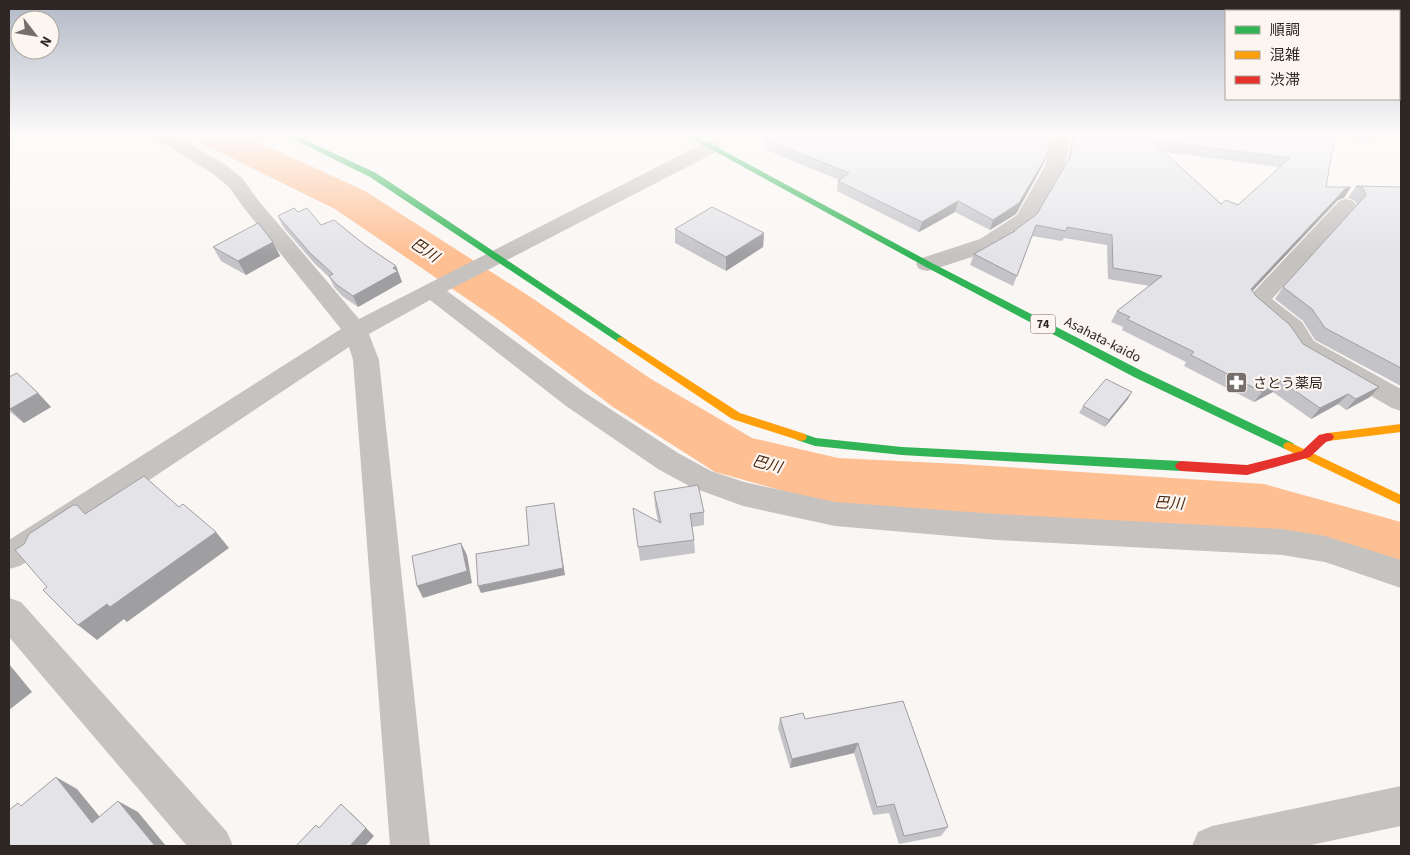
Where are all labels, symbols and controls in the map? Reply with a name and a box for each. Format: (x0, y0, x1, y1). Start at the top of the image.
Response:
north arrow (10, 10, 60, 60)
legend (1225, 10, 1400, 100)
text: 順調 (1270, 20, 1300, 41)
text: N (34, 32, 56, 50)
text: 混雑 (1270, 45, 1300, 66)
text: 渋滞 (1270, 70, 1300, 91)
water label: 巴川 (406, 233, 445, 269)
street label: Asahata-kaido (1061, 312, 1144, 368)
road number: 74 (1030, 314, 1056, 334)
pharmacy icon: さとう薬局 (1225, 371, 1249, 395)
place label: さとう薬局 (1253, 374, 1323, 394)
water label: 巴川 (750, 450, 786, 479)
water label: 巴川 (1153, 492, 1187, 515)

